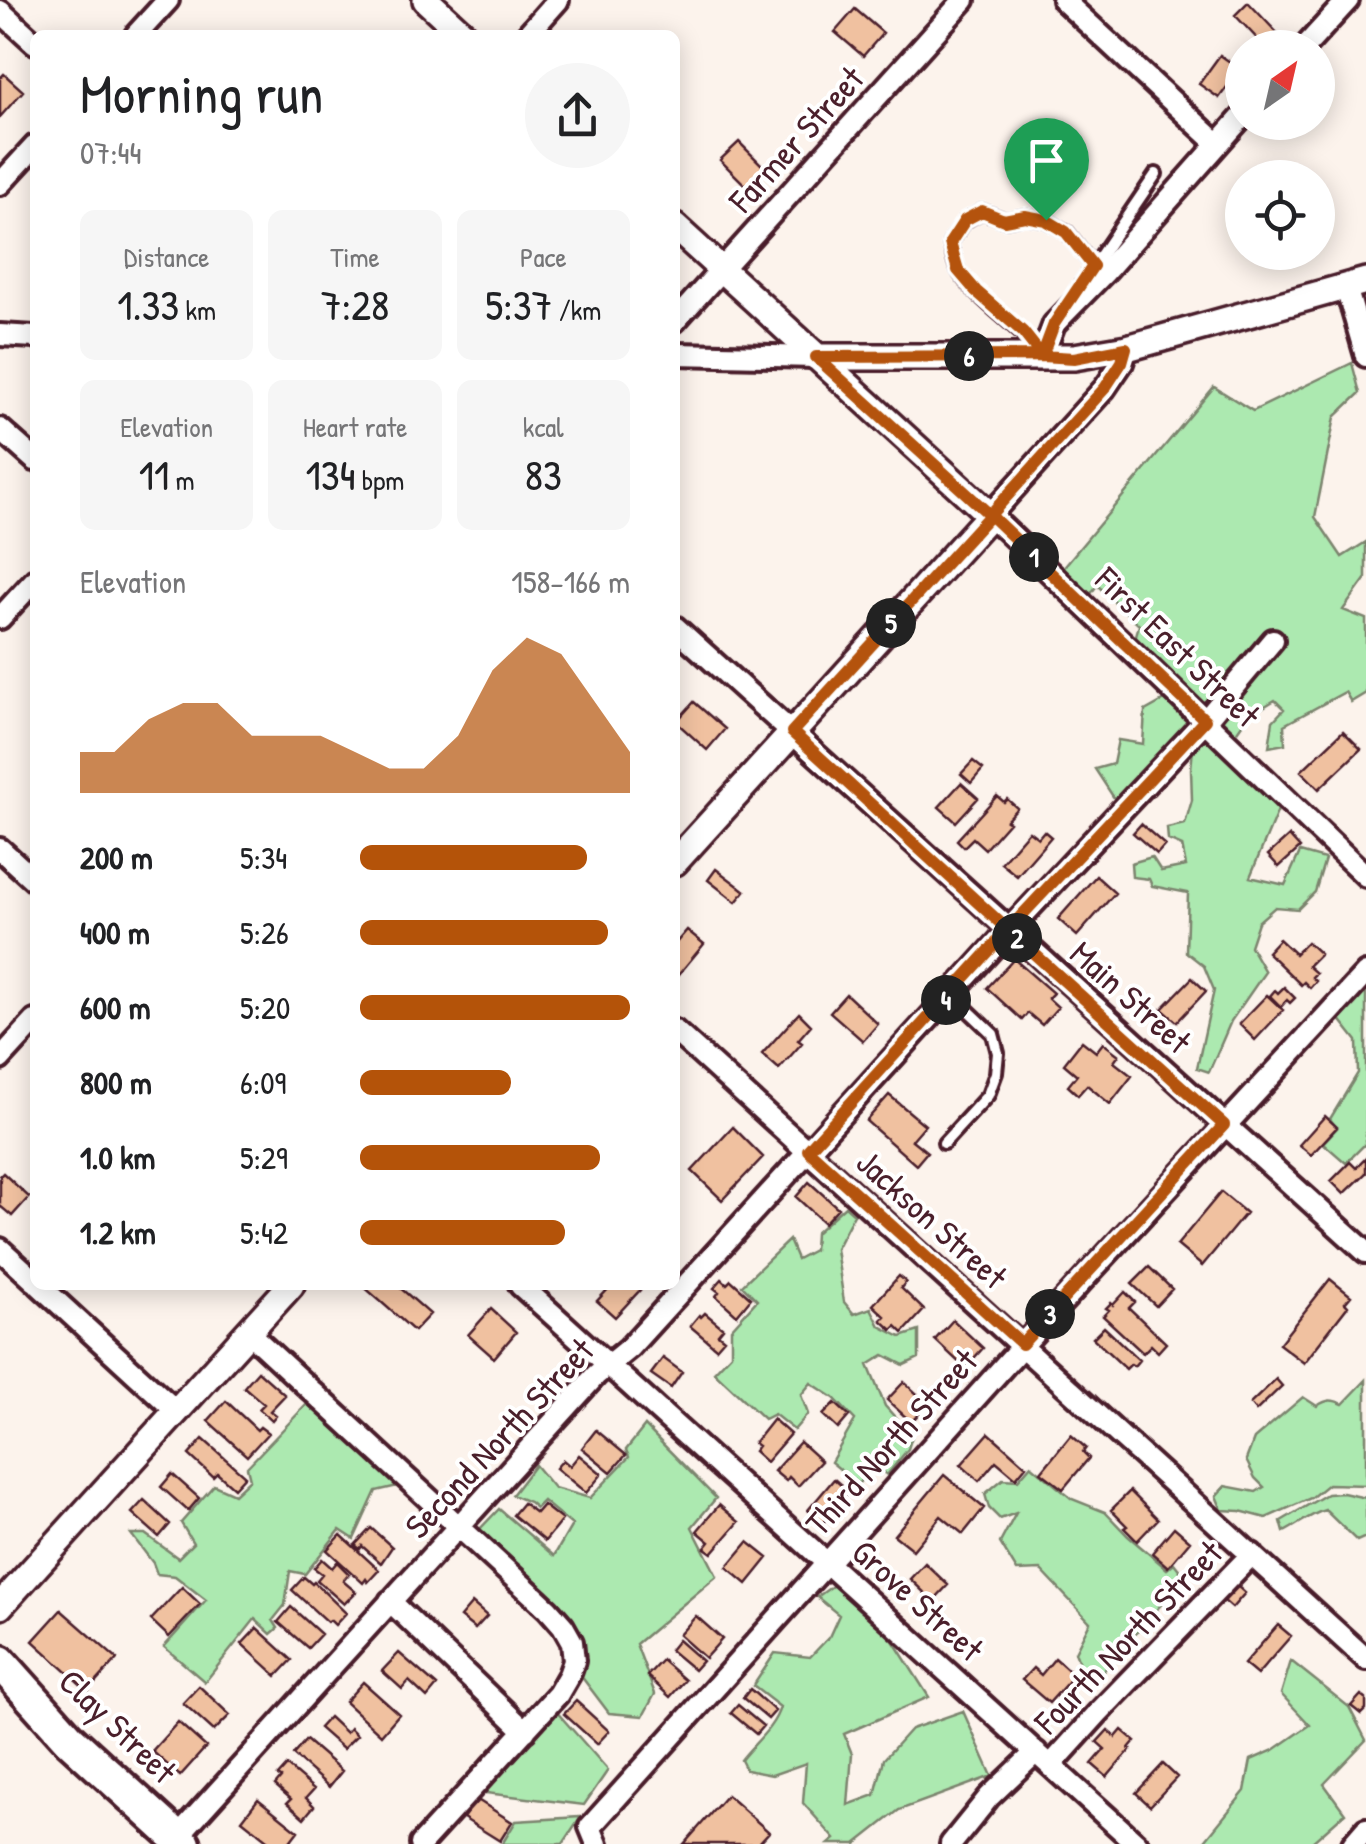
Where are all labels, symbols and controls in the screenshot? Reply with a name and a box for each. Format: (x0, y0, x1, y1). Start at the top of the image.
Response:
north arrow (1225, 30, 1335, 140)
map controls (1225, 30, 1335, 270)
street label: Farmer Street (717, 55, 875, 223)
text: Morning run (80, 56, 323, 130)
button: share (525, 63, 630, 168)
pin (1004, 118, 1089, 221)
text: 07:44 (80, 131, 142, 174)
icon: arrive (1019, 133, 1074, 188)
button: locate (1225, 160, 1335, 270)
text: Distance (124, 238, 209, 276)
text: Time (330, 238, 380, 276)
text: Pace (520, 238, 567, 276)
text: 1.33 (117, 276, 179, 333)
text: 7:28 (321, 276, 389, 333)
text: 5:37 (485, 276, 552, 333)
text: km (179, 291, 216, 329)
text: /km (552, 291, 601, 329)
pin: 6 (944, 331, 994, 381)
text: 6 (963, 337, 975, 375)
text: Elevation (120, 408, 213, 446)
text: Heart rate (303, 408, 407, 446)
text: kcal (523, 408, 564, 446)
text: 11 (139, 446, 169, 503)
text: 134 (306, 446, 355, 503)
text: 83 (525, 446, 562, 503)
text: m (169, 461, 195, 499)
text: bpm (355, 461, 404, 499)
pin: 1 (1009, 532, 1059, 582)
text: 1 (1029, 538, 1039, 576)
street label: First East Street (1085, 556, 1271, 738)
text: Elevation (80, 560, 186, 603)
text: 158–166 m (511, 560, 630, 603)
pin: 5 (866, 598, 916, 648)
text: 5 (885, 604, 897, 642)
text: 200 m (80, 836, 153, 879)
text: 5:34 (240, 836, 287, 879)
text: 400 m (80, 911, 150, 954)
text: 5:26 (240, 911, 289, 954)
pin: 2 (992, 913, 1042, 963)
text: 2 (1010, 919, 1024, 957)
street label: Main Street (1060, 930, 1202, 1065)
pin: 4 (921, 975, 971, 1025)
text: 4 (941, 981, 951, 1019)
text: 600 m (80, 986, 151, 1029)
text: 5:20 (240, 986, 290, 1029)
text: 800 m (80, 1061, 152, 1104)
text: 6:09 (240, 1061, 286, 1104)
text: 1.0 km (80, 1136, 155, 1179)
text: 5:29 (240, 1136, 288, 1179)
street label: Jackson Street (847, 1139, 1018, 1300)
text: 1.2 km (80, 1211, 156, 1254)
text: 5:42 (240, 1211, 288, 1254)
pin: 3 (1025, 1289, 1075, 1339)
text: 3 (1044, 1295, 1056, 1333)
street label: Second North Street (394, 1327, 605, 1548)
street label: Third North Street (794, 1338, 988, 1546)
street label: Grove Street (842, 1528, 995, 1672)
street label: Fourth North Street (1023, 1529, 1233, 1745)
street label: Clay Street (49, 1658, 188, 1794)

